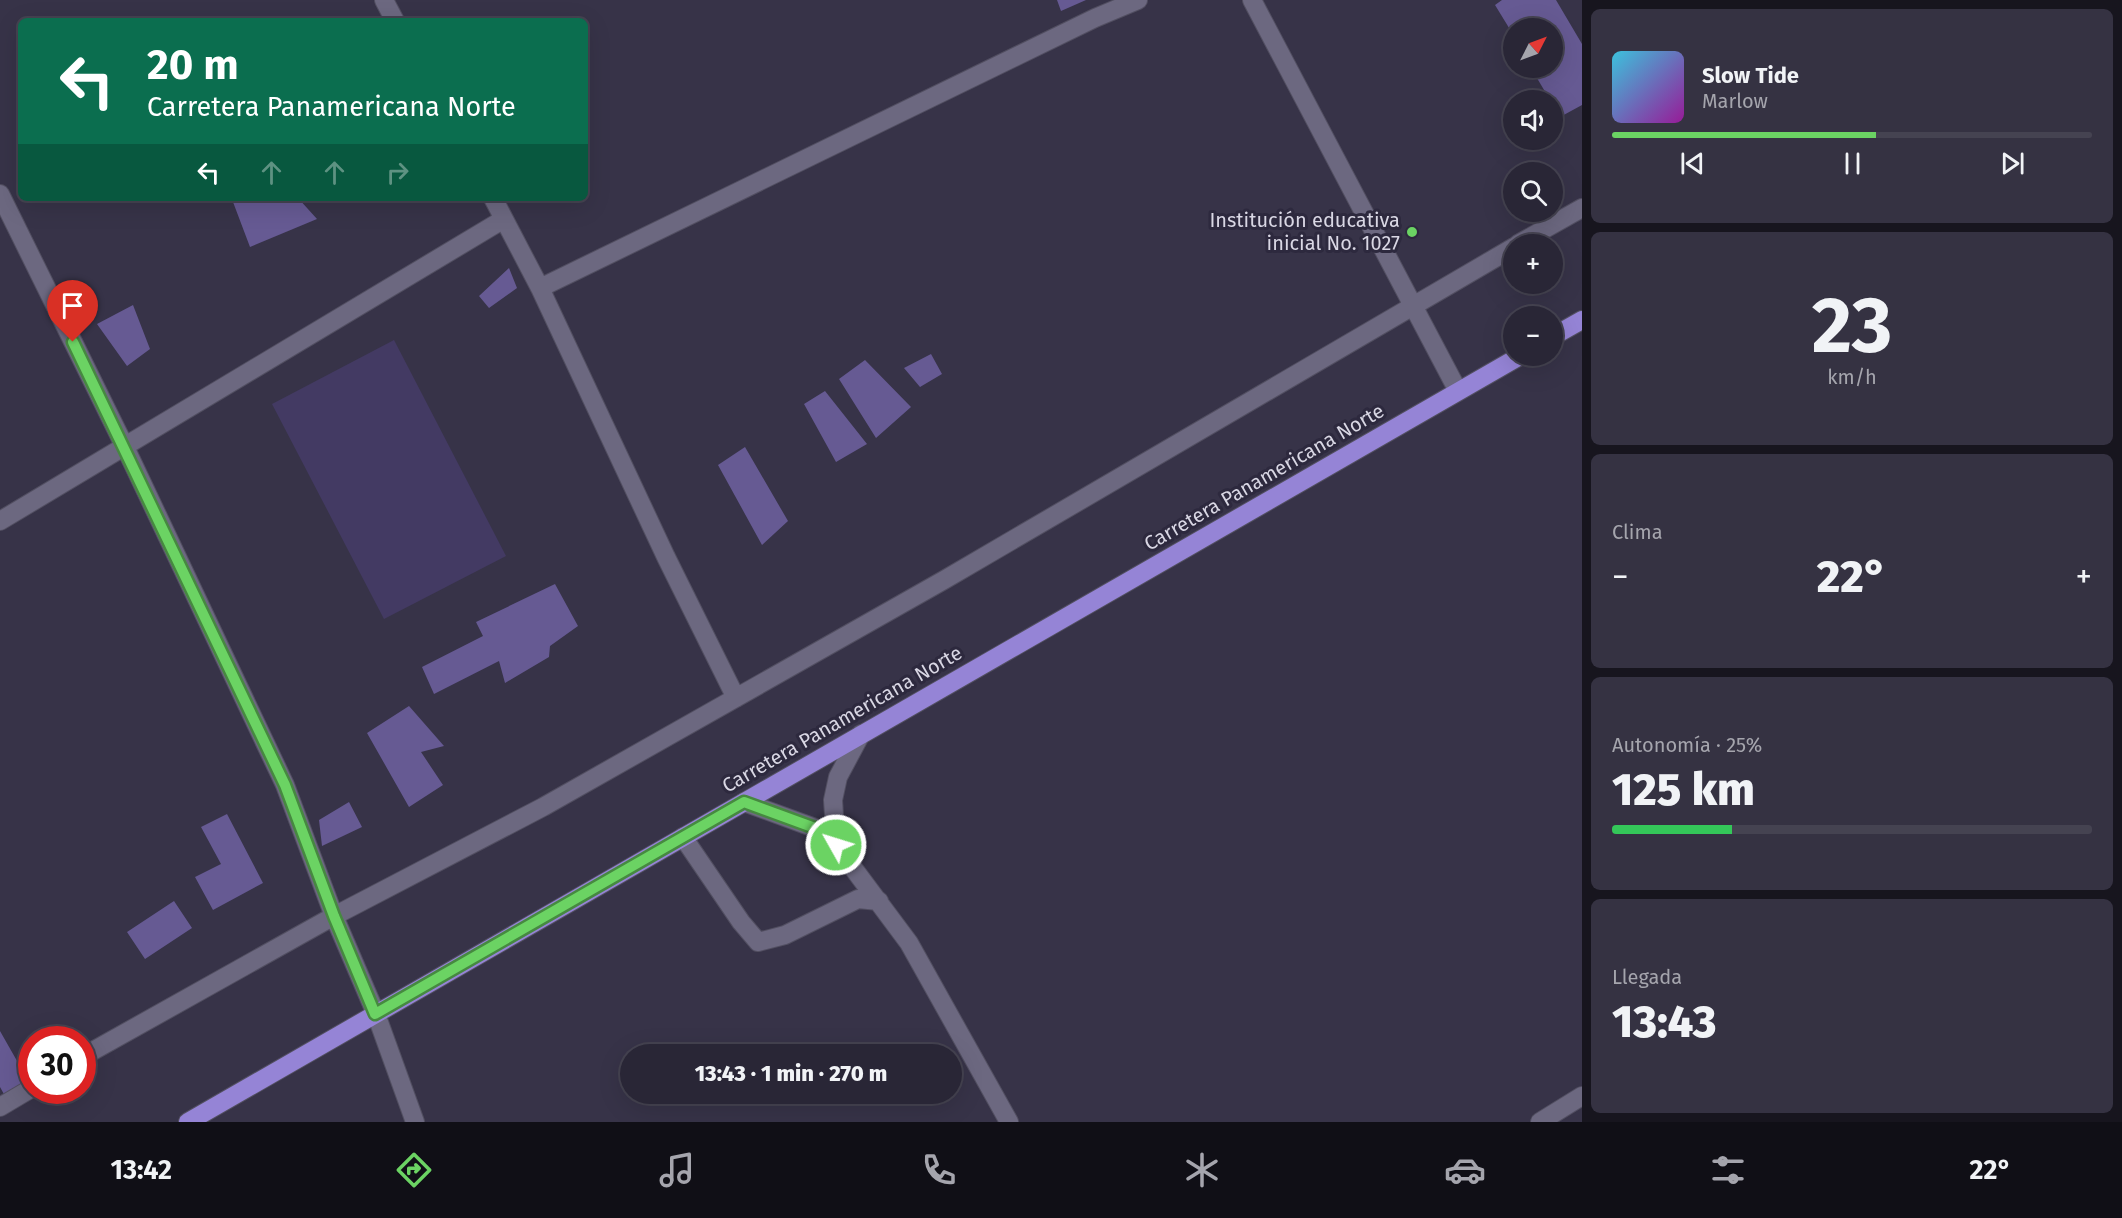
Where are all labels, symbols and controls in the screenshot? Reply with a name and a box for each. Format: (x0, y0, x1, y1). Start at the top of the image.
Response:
north arrow (1503, 18, 1563, 78)
map controls (1503, 18, 1563, 366)
text: 20 m (147, 40, 239, 90)
icon: left (48, 42, 126, 120)
text: Slow Tide (1702, 62, 1799, 89)
text: Marlow (1702, 89, 1768, 113)
button: sound (1503, 90, 1563, 150)
text: Carretera Panamericana Norte (147, 91, 516, 123)
icon: previous (1676, 147, 1709, 180)
icon: pause (1836, 147, 1869, 180)
icon: next (1996, 147, 2029, 180)
icon: left (192, 156, 225, 189)
icon: ahead (255, 156, 288, 189)
icon: ahead (318, 156, 351, 189)
icon: right (381, 156, 414, 189)
button: search (1503, 162, 1563, 222)
place label: Institución educativa inicial No. 1027 (1209, 208, 1400, 255)
marker: Institución educativa inicial No. 1027 (1405, 225, 1419, 239)
button: + (1503, 234, 1563, 294)
text: 23 (1812, 279, 1892, 373)
pin (47, 280, 98, 342)
icon: arrive (56, 289, 89, 322)
button: − (1503, 306, 1563, 366)
text: km/h (1827, 365, 1877, 389)
street label: Carretera Panamericana Norte (1140, 398, 1388, 556)
text: Clima (1612, 520, 1663, 544)
text: 22° (1817, 550, 1887, 604)
text: − (1612, 557, 1629, 597)
text: + (2076, 557, 2092, 597)
street label: Carretera Panamericana Norte (718, 640, 966, 798)
text: Autonomía · 25% (1612, 733, 1762, 757)
text: 125 km (1612, 763, 1755, 817)
position arrow (804, 813, 868, 877)
text: Llegada (1612, 965, 1682, 989)
text: 13:43 (1612, 995, 1716, 1049)
speed limit sign: 30 (18, 1026, 96, 1104)
text: 13:43 · 1 min · 270 m (695, 1060, 887, 1087)
icon: directions (393, 1149, 435, 1191)
icon: music (656, 1149, 698, 1191)
icon: phone (918, 1149, 960, 1191)
icon: climate (1181, 1149, 1223, 1191)
icon: car (1444, 1149, 1486, 1191)
icon: filters (1707, 1149, 1749, 1191)
text: 13:42 (110, 1154, 172, 1186)
text: 22° (1970, 1154, 2012, 1186)

